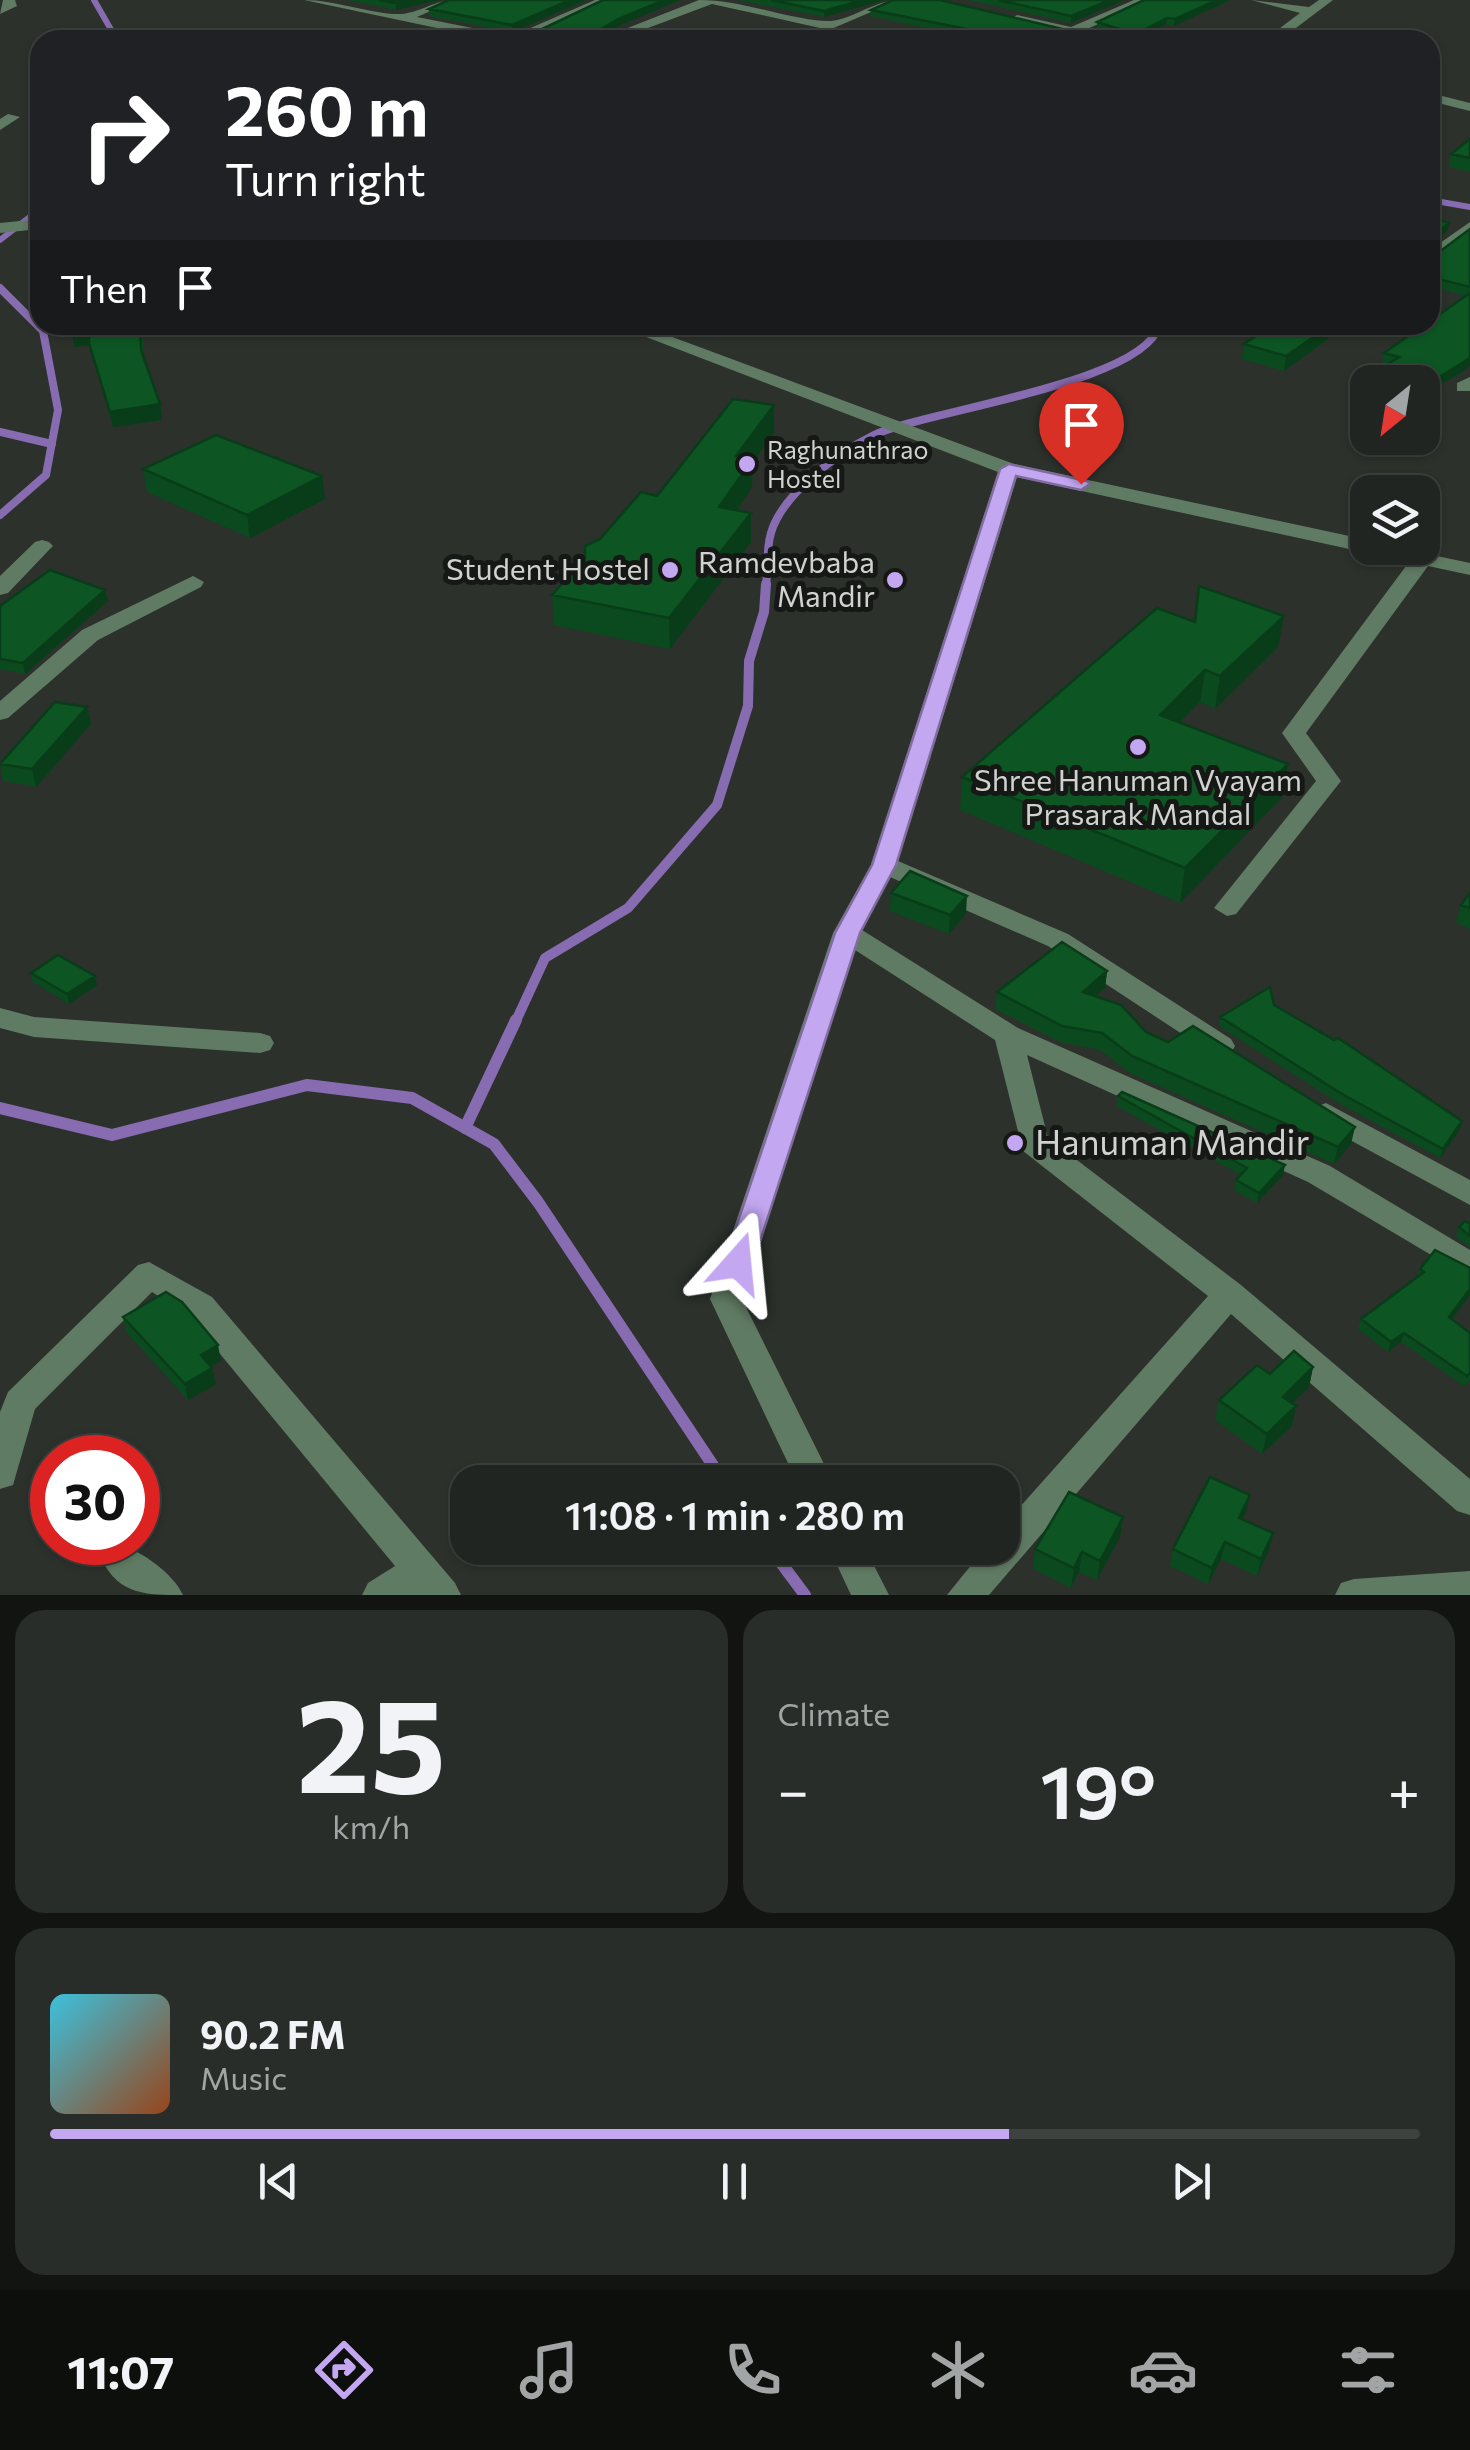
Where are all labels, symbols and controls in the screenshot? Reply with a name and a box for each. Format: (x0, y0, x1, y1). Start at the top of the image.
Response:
text: 260 m (225, 65, 429, 150)
icon: right (60, 70, 190, 200)
text: Turn right (225, 150, 426, 205)
icon: arrive (168, 260, 223, 315)
text: Then (60, 264, 148, 311)
north arrow (1350, 365, 1440, 455)
map controls (1350, 365, 1440, 565)
pin (1039, 382, 1124, 485)
icon: arrive (1054, 397, 1109, 452)
place label: Raghunathrao Hostel (767, 434, 928, 493)
marker: Raghunathrao Hostel (736, 453, 758, 475)
button: layers (1350, 475, 1440, 565)
place label: Ramdevbaba Mandir (698, 542, 875, 613)
place label: Student Hostel (446, 549, 650, 586)
marker: Student Hostel (659, 559, 681, 581)
marker: Ramdevbaba Mandir (884, 569, 906, 591)
marker: Shree Hanuman Vyayam Prasarak Mandal (1127, 736, 1149, 758)
place label: Shree Hanuman Vyayam Prasarak Mandal (974, 760, 1302, 831)
place label: Hanuman Mandir (1035, 1119, 1309, 1162)
marker: Hanuman Mandir (1004, 1132, 1026, 1154)
position arrow (686, 1211, 790, 1315)
speed limit sign: 30 (30, 1435, 160, 1565)
text: 11:08 · 1 min · 280 m (565, 1491, 905, 1538)
text: 25 (296, 1661, 446, 1820)
text: Climate (778, 1693, 890, 1733)
text: 19° (1040, 1743, 1156, 1834)
text: − (778, 1755, 809, 1822)
text: + (1388, 1755, 1420, 1822)
text: km/h (332, 1806, 410, 1846)
text: 90.2 FM (200, 2010, 346, 2057)
text: Music (200, 2057, 287, 2097)
icon: previous (251, 2154, 306, 2209)
icon: pause (707, 2154, 762, 2209)
icon: next (1164, 2154, 1219, 2209)
icon: directions (309, 2335, 379, 2405)
icon: music (514, 2335, 584, 2405)
icon: phone (718, 2335, 788, 2405)
icon: climate (923, 2335, 993, 2405)
icon: car (1128, 2335, 1198, 2405)
icon: filters (1333, 2335, 1403, 2405)
text: 11:07 (67, 2343, 174, 2398)

